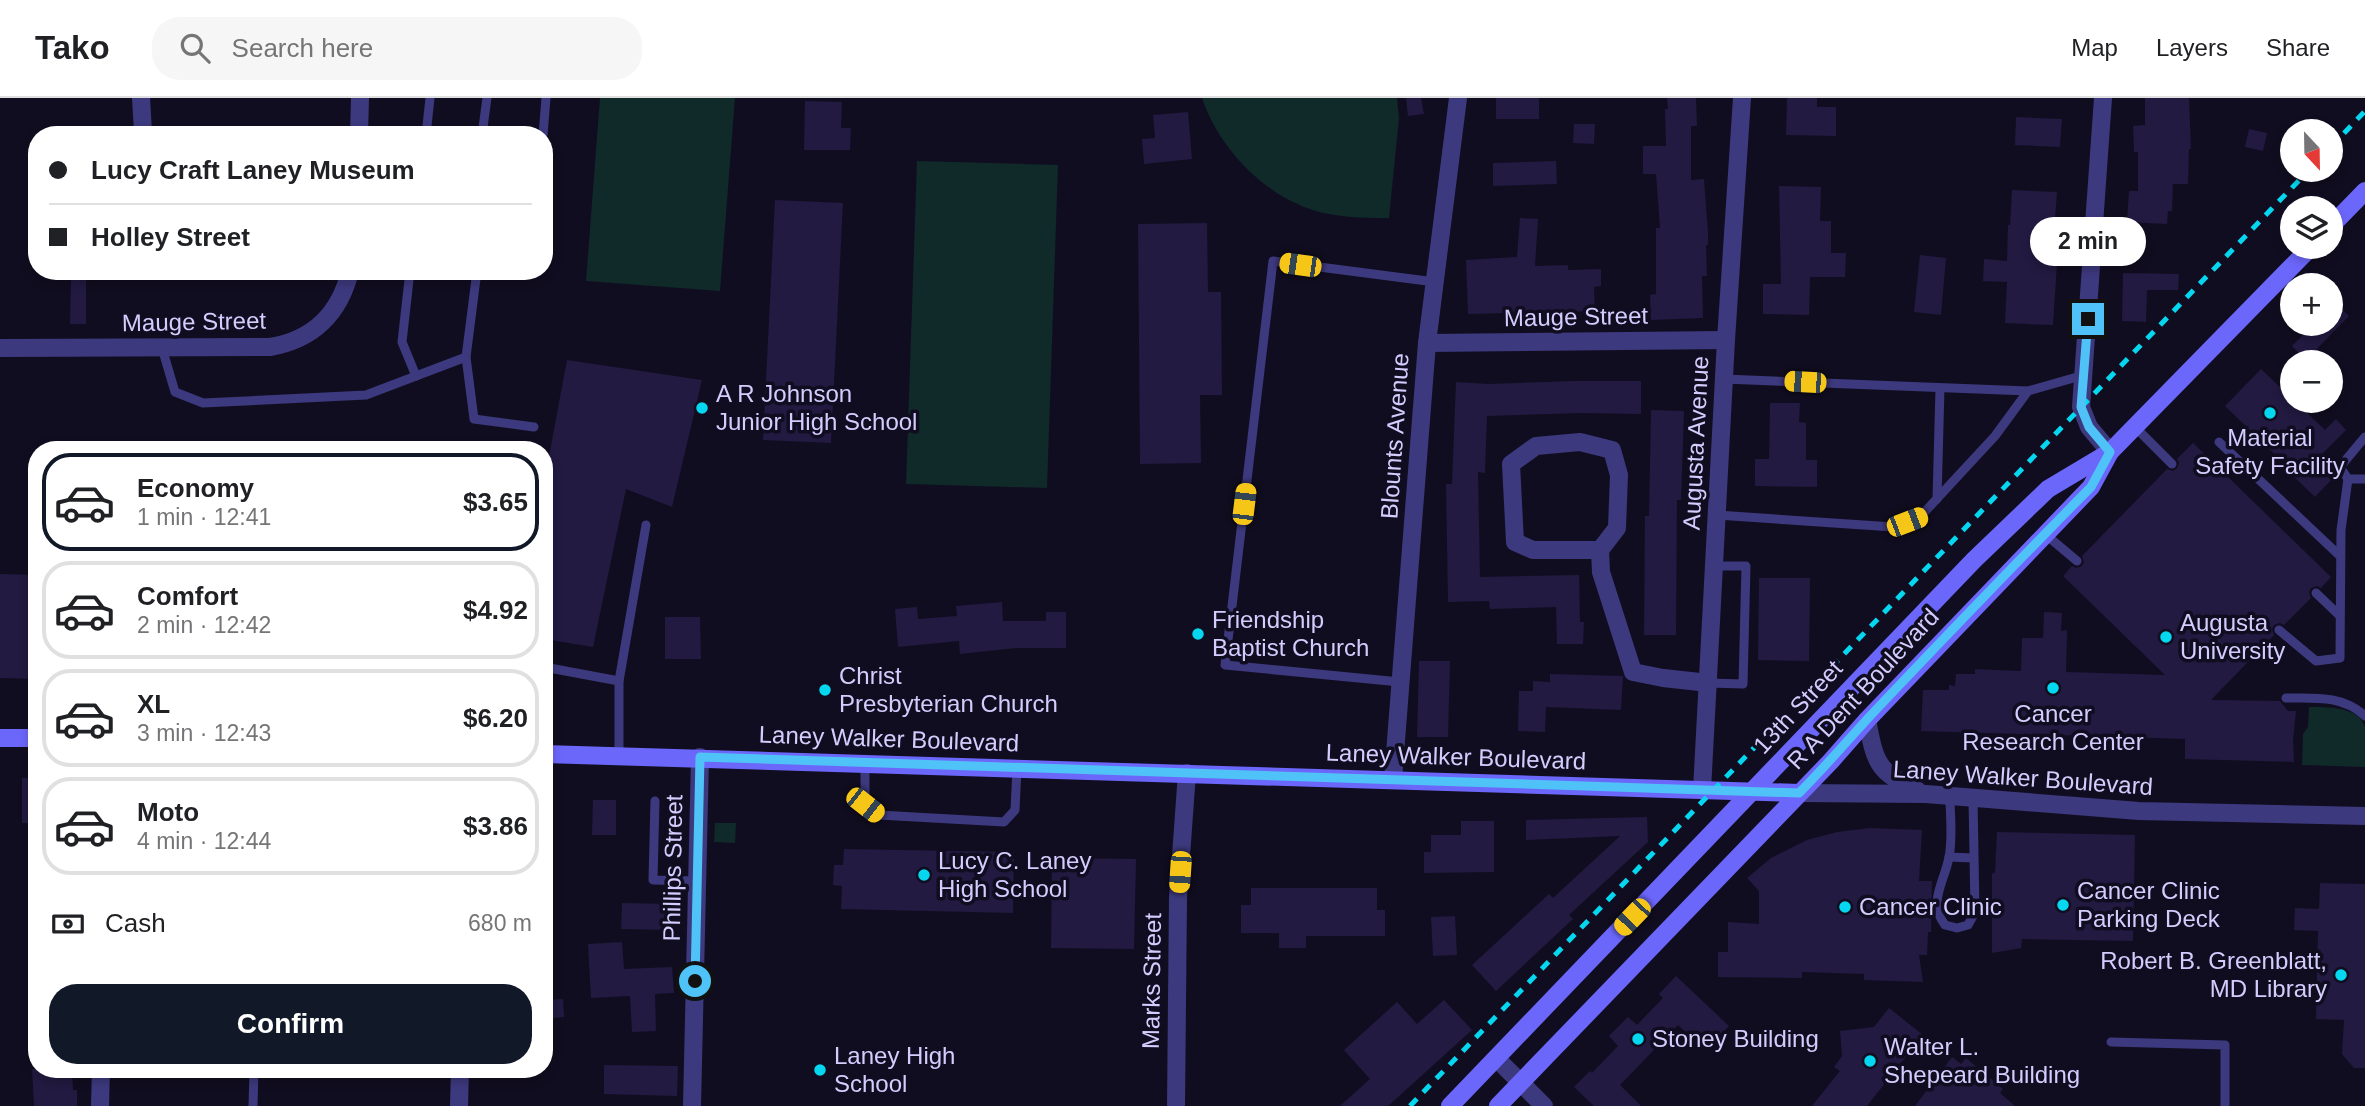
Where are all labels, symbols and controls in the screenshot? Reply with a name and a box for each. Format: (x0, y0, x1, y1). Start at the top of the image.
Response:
search box (152, 17, 642, 80)
text: Tako (35, 29, 110, 66)
icon: search (176, 29, 214, 67)
text: Search here (232, 33, 373, 63)
text: Map (2071, 34, 2118, 61)
text: Layers (2156, 34, 2228, 61)
text: Share (2266, 34, 2330, 61)
north arrow (2280, 119, 2343, 182)
map controls (2280, 119, 2343, 413)
text: Lucy Craft Laney Museum (91, 155, 415, 185)
button: layers (2280, 196, 2343, 259)
callout: 2 min (2030, 218, 2146, 266)
text: Holley Street (91, 222, 250, 252)
text: 2 min (2058, 228, 2118, 254)
car (1278, 252, 1323, 278)
button: + (2280, 273, 2343, 336)
street label: Mauge Street (1504, 302, 1649, 331)
route end (2072, 303, 2104, 335)
street label: Mauge Street (122, 307, 267, 336)
button: − (2280, 350, 2343, 413)
street label: Blounts Avenue (1375, 352, 1414, 520)
street label: Augusta Avenue (1677, 355, 1714, 531)
car (1784, 370, 1827, 394)
place label: A R Johnson Junior High School (716, 380, 917, 435)
marker: A R Johnson Junior High School (694, 400, 710, 416)
marker: Material Safety Facility (2262, 405, 2278, 421)
place label: Material Safety Facility (2195, 424, 2345, 479)
icon: car (53, 471, 116, 534)
text: Economy (137, 473, 254, 503)
car (1232, 482, 1257, 526)
text: $3.65 (463, 487, 528, 517)
text: 1 min · 12:41 (137, 504, 271, 530)
car (1884, 505, 1931, 539)
icon: car (53, 579, 116, 642)
text: Comfort (137, 581, 238, 611)
text: $4.92 (463, 595, 528, 625)
street label: R A Dent Boulevard (1781, 603, 1944, 774)
place label: Friendship Baptist Church (1212, 606, 1369, 661)
place label: Augusta University (2180, 609, 2285, 664)
text: 2 min · 12:42 (137, 612, 271, 638)
marker: Friendship Baptist Church (1190, 626, 1206, 642)
marker: Augusta University (2158, 629, 2174, 645)
street label: 13th Street (1748, 654, 1848, 759)
place label: Christ Presbyterian Church (839, 662, 1058, 717)
marker: Cancer Research Center (2045, 680, 2061, 696)
marker: Christ Presbyterian Church (817, 682, 833, 698)
icon: car (53, 687, 116, 750)
text: XL (137, 689, 170, 719)
place label: Cancer Research Center (1962, 700, 2144, 755)
text: $6.20 (463, 703, 528, 733)
text: 3 min · 12:43 (137, 720, 271, 746)
street label: Laney Walker Boulevard (758, 720, 1020, 757)
street label: Laney Walker Boulevard (1325, 738, 1587, 775)
street label: Laney Walker Boulevard (1892, 755, 2154, 800)
car (842, 784, 889, 826)
street label: Phillips Street (658, 794, 687, 942)
icon: car (53, 795, 116, 858)
text: Moto (137, 797, 199, 827)
text: $3.86 (463, 811, 528, 841)
text: 4 min · 12:44 (137, 828, 271, 854)
place label: Lucy C. Laney High School (938, 847, 1091, 902)
car (1169, 850, 1192, 894)
marker: Lucy C. Laney High School (916, 867, 932, 883)
place label: Cancer Clinic Parking Deck (2077, 877, 2221, 932)
place label: Cancer Clinic (1859, 893, 2002, 920)
car (1610, 895, 1655, 939)
marker: Cancer Clinic Parking Deck (2055, 897, 2071, 913)
marker: Cancer Clinic (1837, 899, 1853, 915)
icon: cash (49, 905, 87, 943)
text: Cash (105, 908, 166, 938)
text: 680 m (468, 910, 532, 936)
street label: Marks Street (1137, 912, 1166, 1049)
place label: Robert B. Greenblatt, MD Library (2100, 947, 2327, 1002)
route start (679, 965, 711, 997)
marker: Robert B. Greenblatt, MD Library (2333, 967, 2349, 983)
button: Confirm (49, 984, 532, 1064)
place label: Stoney Building (1652, 1025, 1819, 1052)
marker: Stoney Building (1630, 1031, 1646, 1047)
place label: Walter L. Shepeard Building (1884, 1033, 2080, 1088)
place label: Laney High School (834, 1042, 955, 1097)
marker: Walter L. Shepeard Building (1862, 1053, 1878, 1069)
marker: Laney High School (812, 1062, 828, 1078)

